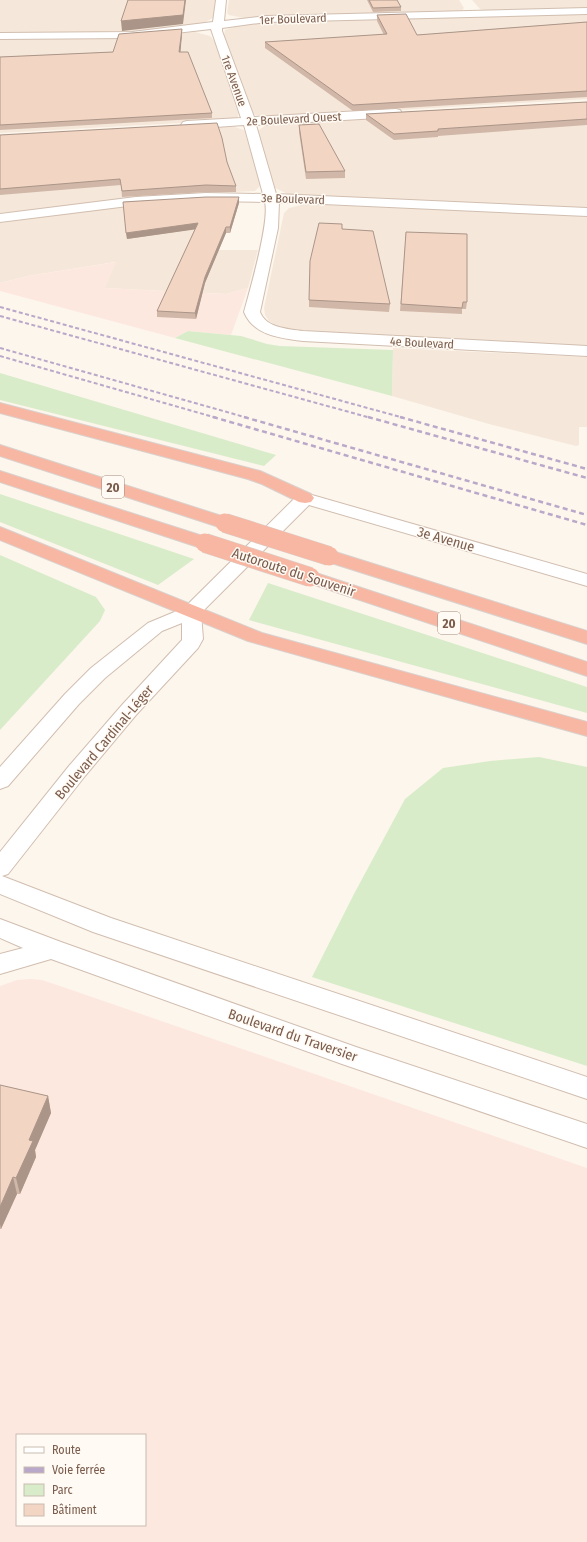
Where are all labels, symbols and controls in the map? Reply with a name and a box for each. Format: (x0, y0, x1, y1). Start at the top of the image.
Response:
street label: 1er Boulevard (259, 11, 327, 27)
street label: 1re Avenue (218, 54, 250, 109)
street label: 2e Boulevard Ouest (246, 110, 342, 128)
street label: 3e Boulevard (261, 191, 325, 207)
street label: 4e Boulevard (390, 334, 454, 352)
road number: 20 (102, 476, 124, 498)
street label: 3e Avenue (415, 523, 476, 556)
street label: Autoroute du Souvenir (230, 544, 358, 600)
road number: 20 (438, 612, 460, 634)
street label: Boulevard Cardinal-Léger (52, 682, 157, 803)
street label: Boulevard du Traversier (226, 1005, 360, 1066)
legend (16, 1434, 146, 1526)
text: Route (52, 1443, 81, 1457)
text: Voie ferrée (52, 1463, 105, 1477)
text: Parc (52, 1483, 73, 1497)
text: Bâtiment (52, 1503, 97, 1517)

